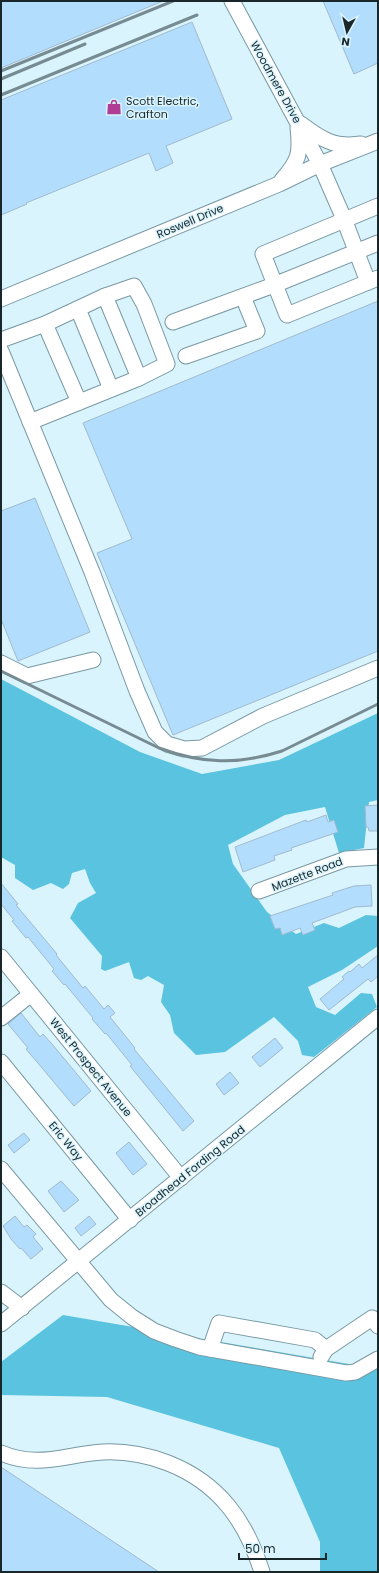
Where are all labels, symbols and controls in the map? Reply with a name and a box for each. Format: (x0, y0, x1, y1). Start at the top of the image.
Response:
north arrow (327, 12, 367, 52)
text: N (340, 33, 351, 50)
street label: Woodmere Drive (247, 38, 305, 126)
place label: Scott Electric, Crafton (126, 93, 199, 122)
shop icon: Scott Electric, Crafton (105, 98, 123, 116)
street label: Roswell Drive (154, 200, 226, 242)
street label: Mazette Road (269, 853, 345, 895)
street label: West Prospect Avenue (46, 1014, 136, 1120)
street label: Eric Way (45, 1118, 87, 1165)
street label: Broadhead Fording Road (132, 1122, 248, 1220)
scale bar (239, 1535, 326, 1561)
text: 50 m (245, 1540, 276, 1557)

